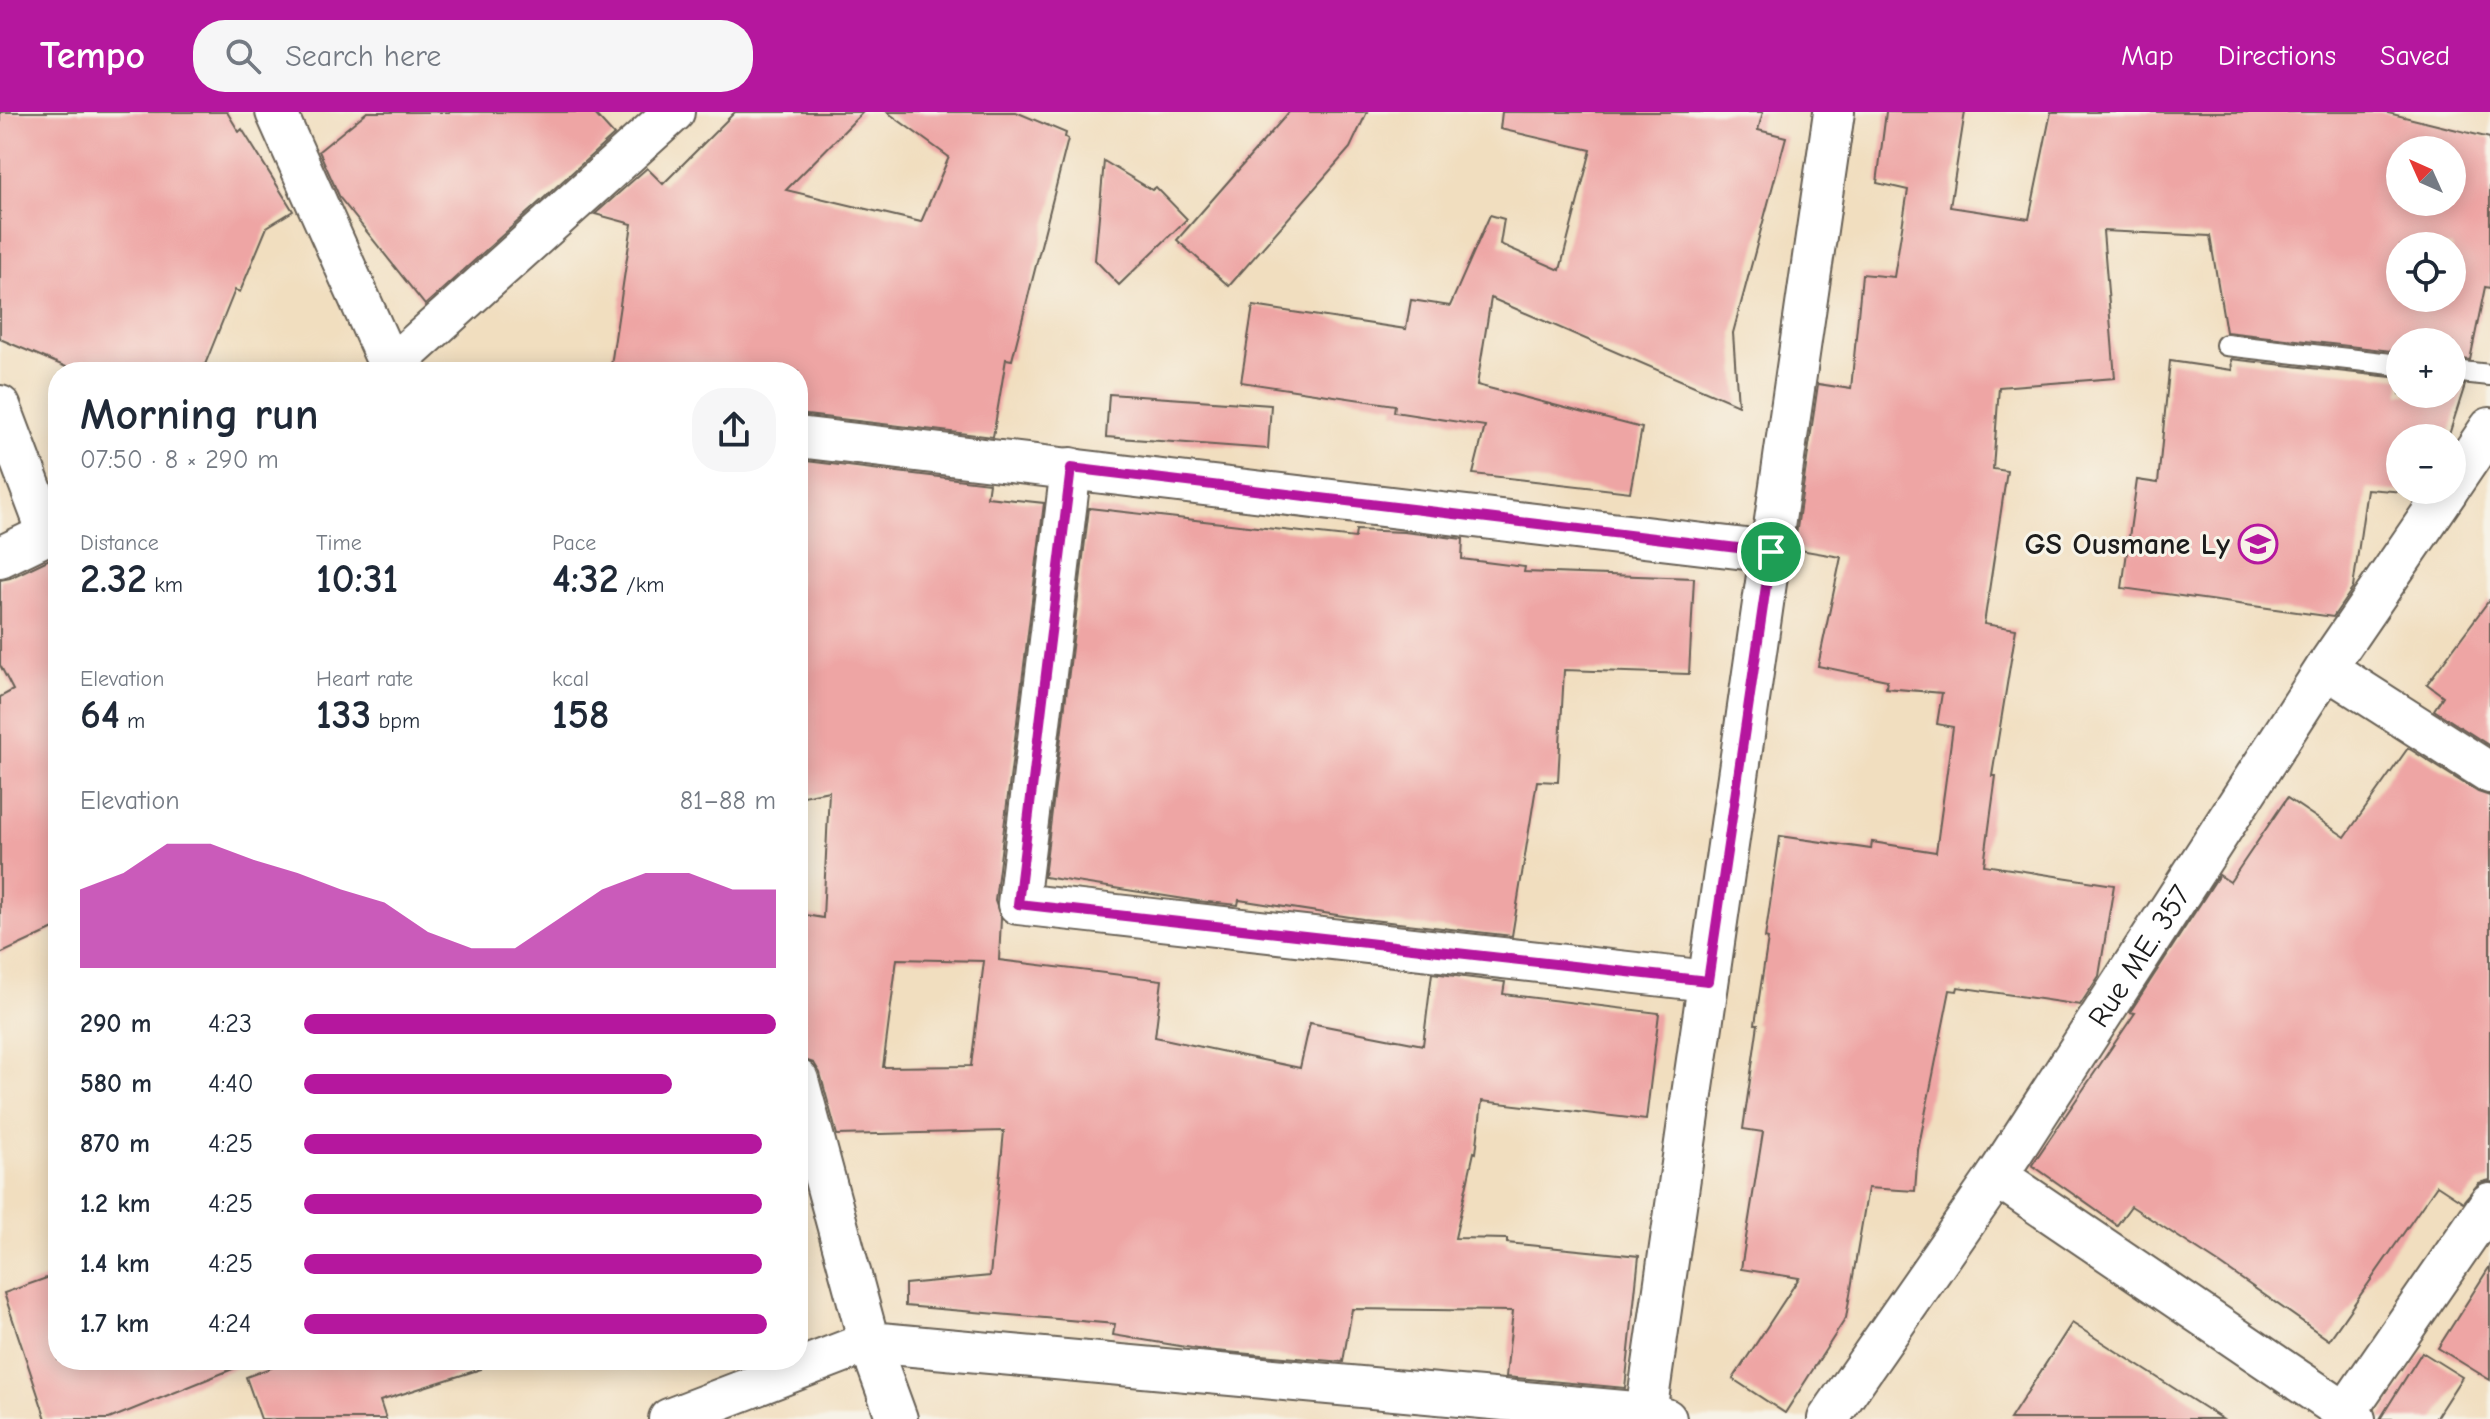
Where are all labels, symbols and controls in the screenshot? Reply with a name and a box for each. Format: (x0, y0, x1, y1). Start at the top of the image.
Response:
search box (193, 20, 753, 92)
text: Tempo (40, 34, 145, 78)
icon: search (221, 34, 265, 78)
text: Search here (285, 39, 441, 74)
text: Map (2121, 40, 2174, 72)
text: Directions (2218, 40, 2336, 72)
text: Saved (2380, 40, 2450, 72)
north arrow (2386, 136, 2466, 216)
map controls (2386, 136, 2466, 504)
button: locate (2386, 232, 2466, 312)
button: + (2386, 328, 2466, 408)
button: share (692, 388, 776, 472)
text: Morning run (80, 389, 319, 440)
button: − (2386, 424, 2466, 504)
text: 07:50 · 8 × 290 m (80, 445, 279, 475)
pin (1737, 518, 1805, 586)
school or university icon: GS Ousmane Ly (2237, 523, 2279, 565)
place label: GS Ousmane Ly (2024, 527, 2230, 562)
text: Distance (80, 530, 159, 556)
text: Time (316, 530, 362, 556)
text: Pace (552, 530, 596, 556)
icon: arrive (1749, 530, 1793, 574)
text: 2.32 (80, 556, 147, 602)
text: 10:31 (316, 556, 398, 602)
text: 4:32 (552, 556, 619, 602)
text: km (147, 572, 183, 598)
text: /km (619, 572, 664, 598)
text: Elevation (80, 666, 164, 692)
text: Heart rate (316, 666, 413, 692)
text: kcal (552, 666, 589, 692)
text: 64 (80, 692, 120, 738)
text: 133 (316, 692, 371, 738)
text: 158 (552, 692, 609, 738)
text: m (120, 708, 145, 734)
text: bpm (371, 708, 420, 734)
text: Elevation (80, 786, 180, 816)
text: 81–88 m (680, 786, 776, 816)
street label: Rue ME. 357 (2081, 879, 2198, 1034)
text: 290 m (80, 1009, 151, 1039)
text: 4:23 (208, 1009, 252, 1039)
text: 580 m (80, 1069, 152, 1099)
text: 4:40 (208, 1069, 254, 1099)
text: 870 m (80, 1129, 150, 1159)
text: 4:25 (208, 1129, 253, 1159)
text: 1.2 km (80, 1189, 151, 1219)
text: 4:25 (208, 1189, 253, 1219)
text: 1.4 km (80, 1249, 150, 1279)
text: 4:25 (208, 1249, 253, 1279)
text: 1.7 km (80, 1309, 149, 1339)
text: 4:24 (208, 1309, 251, 1339)

